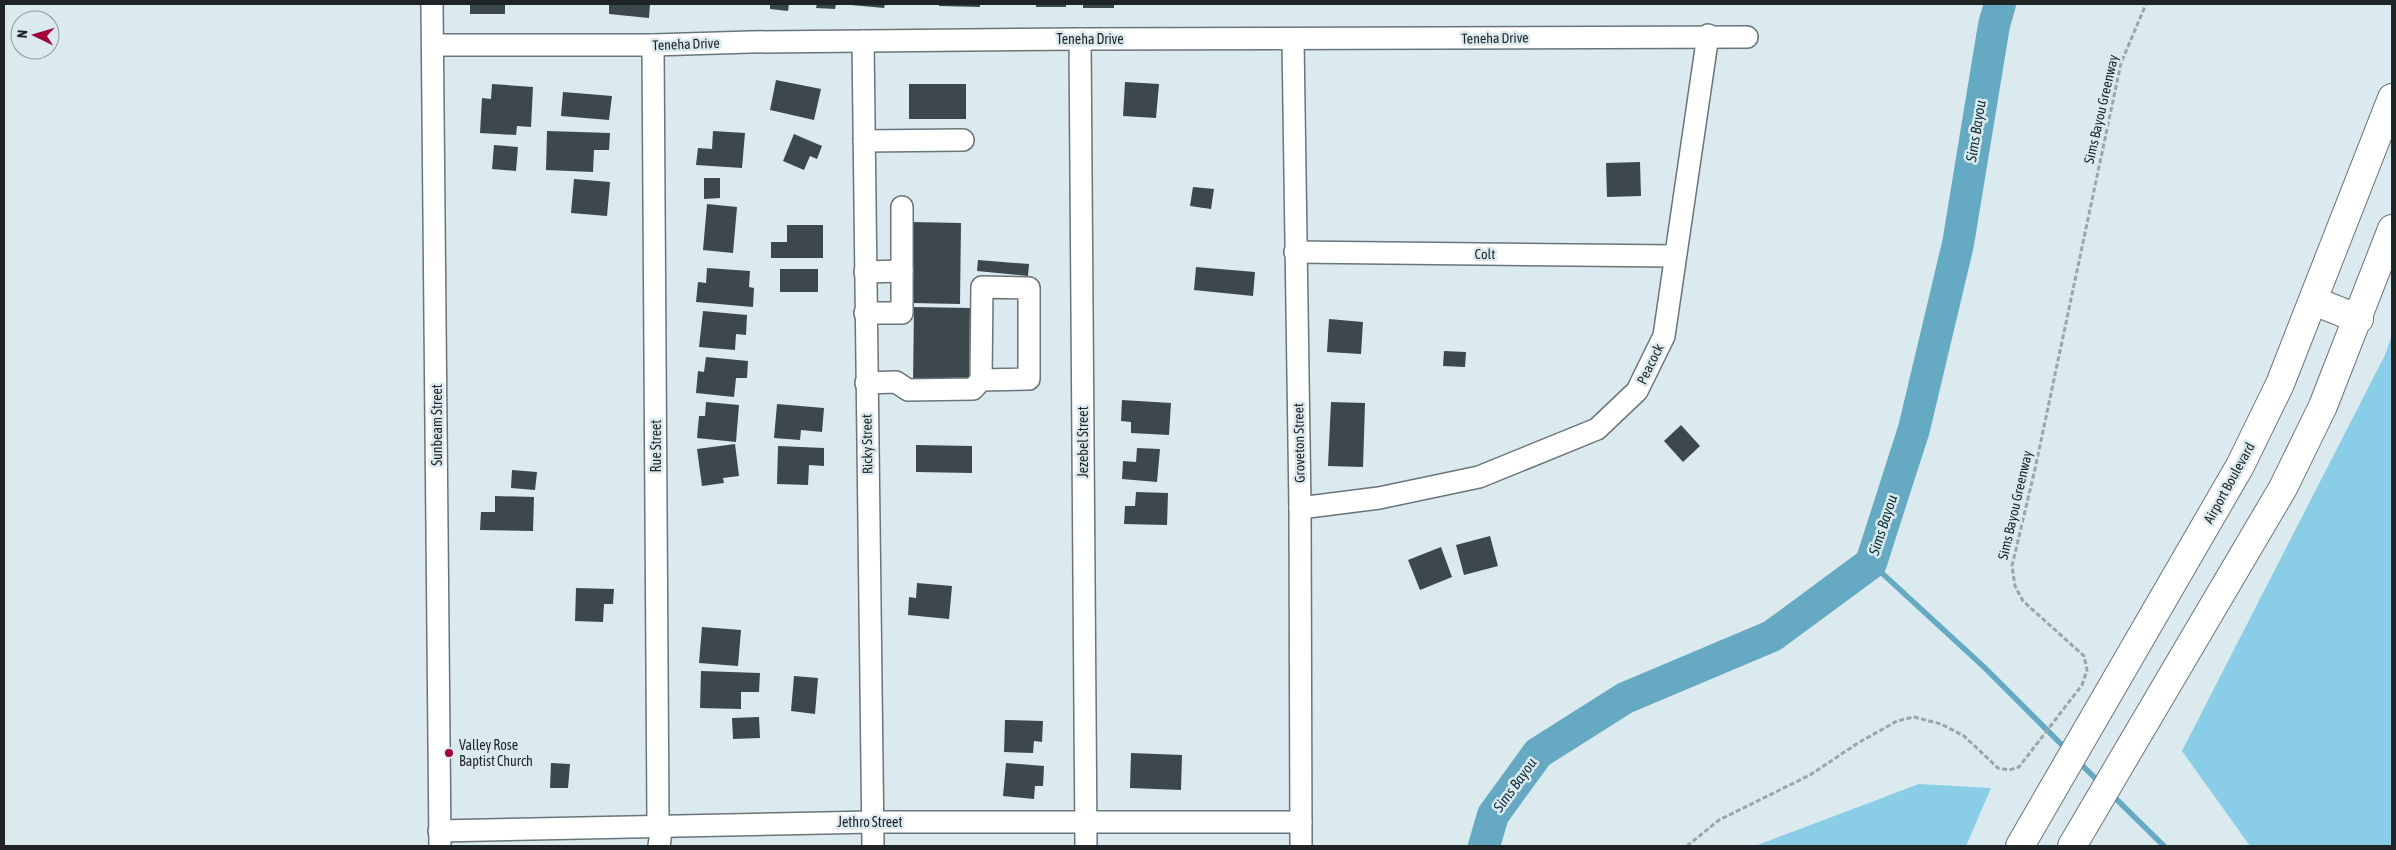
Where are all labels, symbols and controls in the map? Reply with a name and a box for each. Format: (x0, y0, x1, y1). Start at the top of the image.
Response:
north arrow (10, 10, 60, 60)
text: N (14, 29, 30, 39)
street label: Teneha Drive (1461, 29, 1529, 47)
street label: Teneha Drive (1056, 31, 1124, 47)
street label: Teneha Drive (652, 35, 720, 53)
street label: Sims Bayou Greenway (2081, 53, 2121, 165)
water label: Sims Bayou (1962, 99, 1989, 164)
street label: Colt (1475, 246, 1495, 262)
street label: Peacock (1633, 341, 1667, 387)
street label: Sunbeam Street (429, 384, 445, 466)
street label: Groveton Street (1290, 403, 1308, 483)
street label: Jezebel Street (1075, 406, 1091, 478)
street label: Ricky Street (858, 414, 876, 474)
street label: Rue Street (648, 420, 664, 472)
street label: Airport Boulevard (2200, 440, 2258, 526)
street label: Sims Bayou Greenway (1995, 449, 2035, 561)
water label: Sims Bayou (1865, 493, 1900, 558)
place label: Valley Rose Baptist Church (459, 737, 533, 769)
marker: Valley Rose Baptist Church (443, 747, 455, 759)
water label: Sims Bayou (1489, 755, 1540, 816)
street label: Jethro Street (837, 814, 903, 830)

